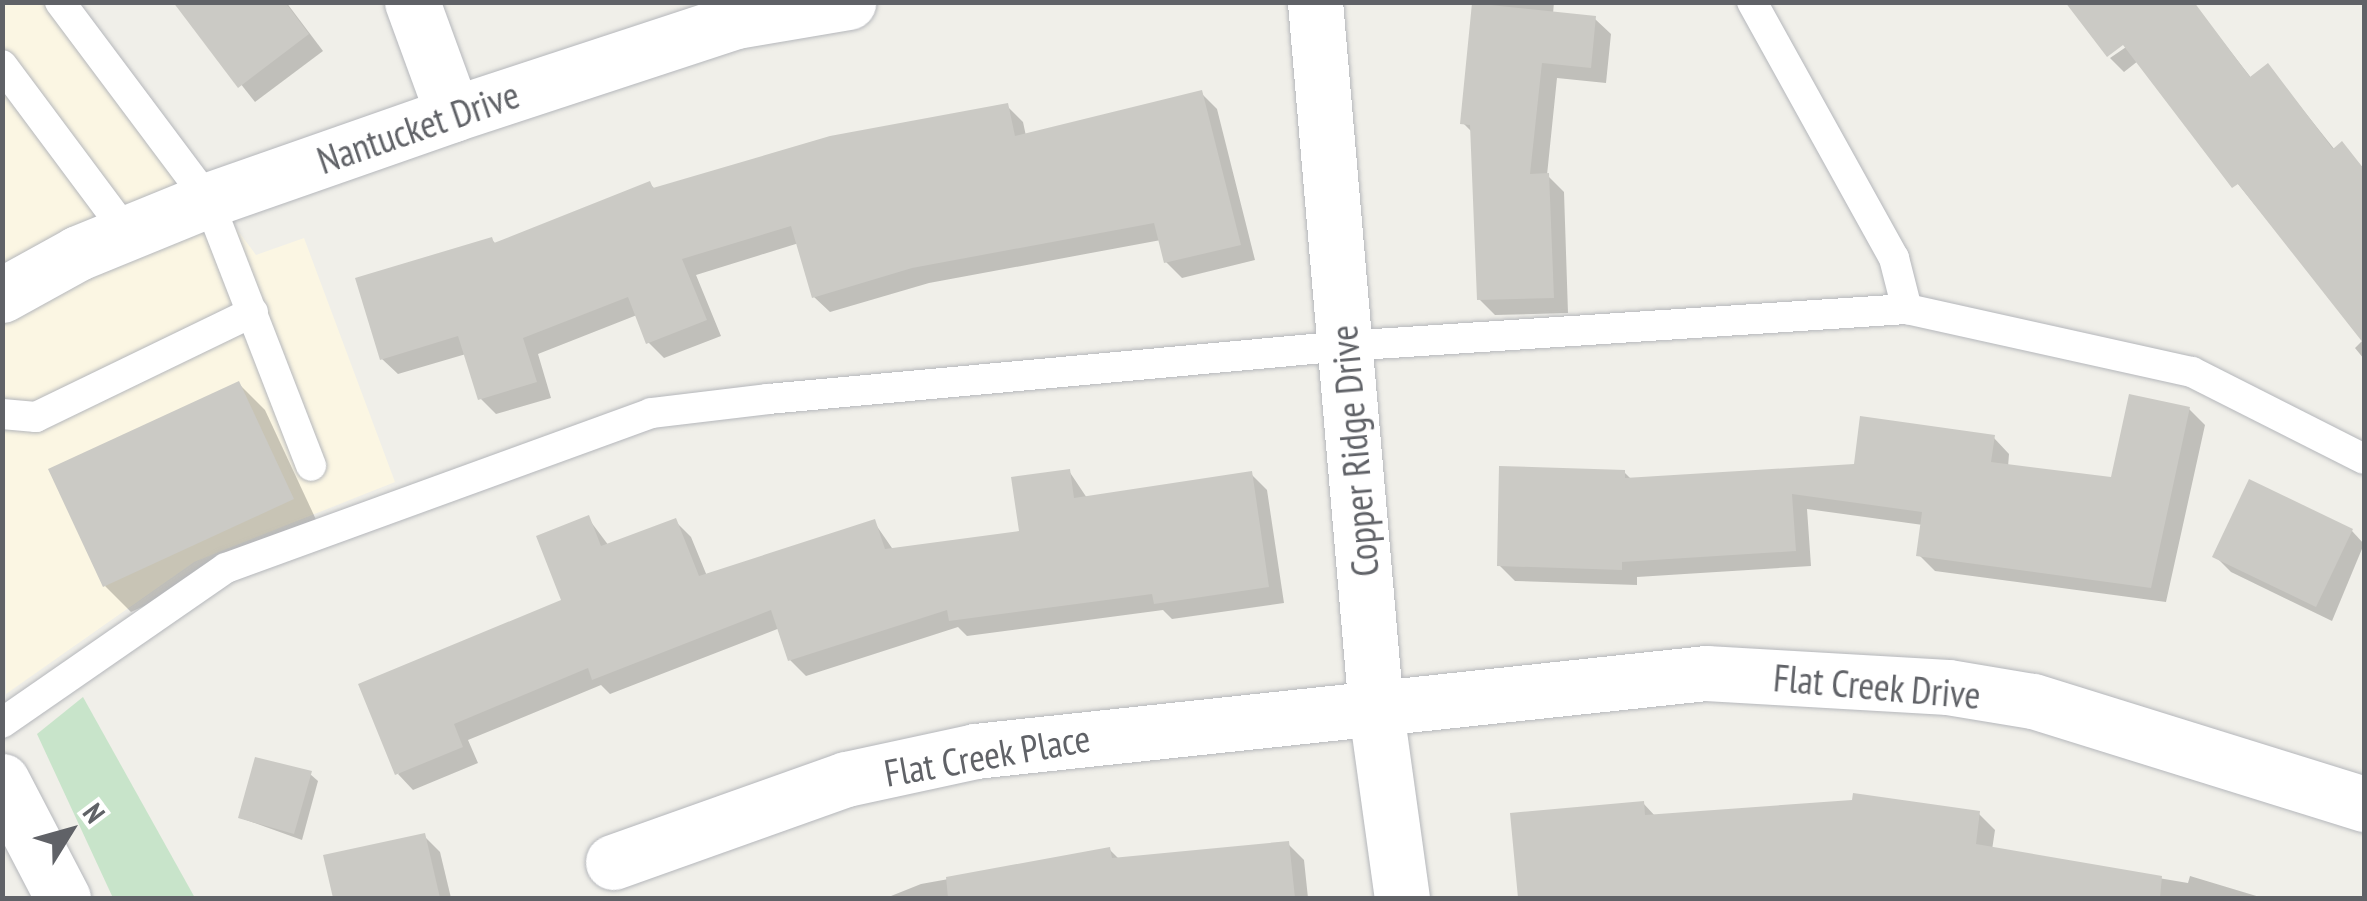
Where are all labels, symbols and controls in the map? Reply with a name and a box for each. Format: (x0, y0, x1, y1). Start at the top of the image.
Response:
street label: Nantucket Drive (311, 71, 525, 183)
street label: Copper Ridge Drive (1320, 323, 1388, 579)
street label: Flat Creek Drive (1771, 654, 1983, 718)
street label: Flat Creek Place (880, 714, 1094, 796)
north arrow (20, 781, 120, 881)
text: N (75, 795, 114, 830)

